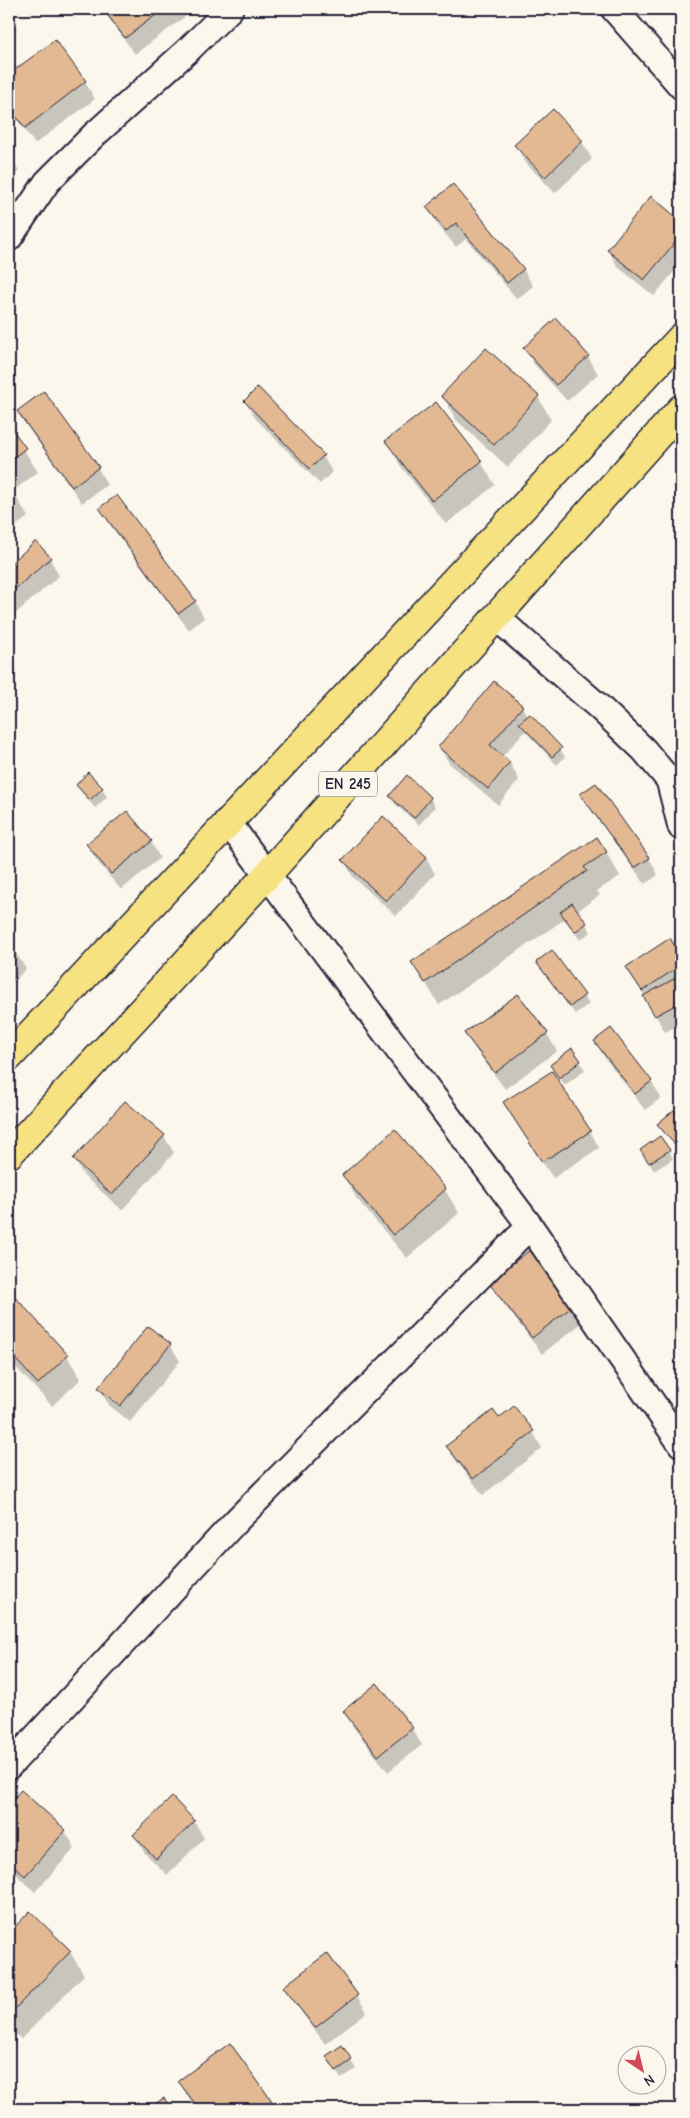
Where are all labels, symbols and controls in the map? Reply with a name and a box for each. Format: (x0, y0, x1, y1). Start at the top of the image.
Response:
road number: EN 245 (319, 772, 377, 796)
north arrow (618, 2046, 668, 2096)
text: N (641, 2071, 658, 2090)

